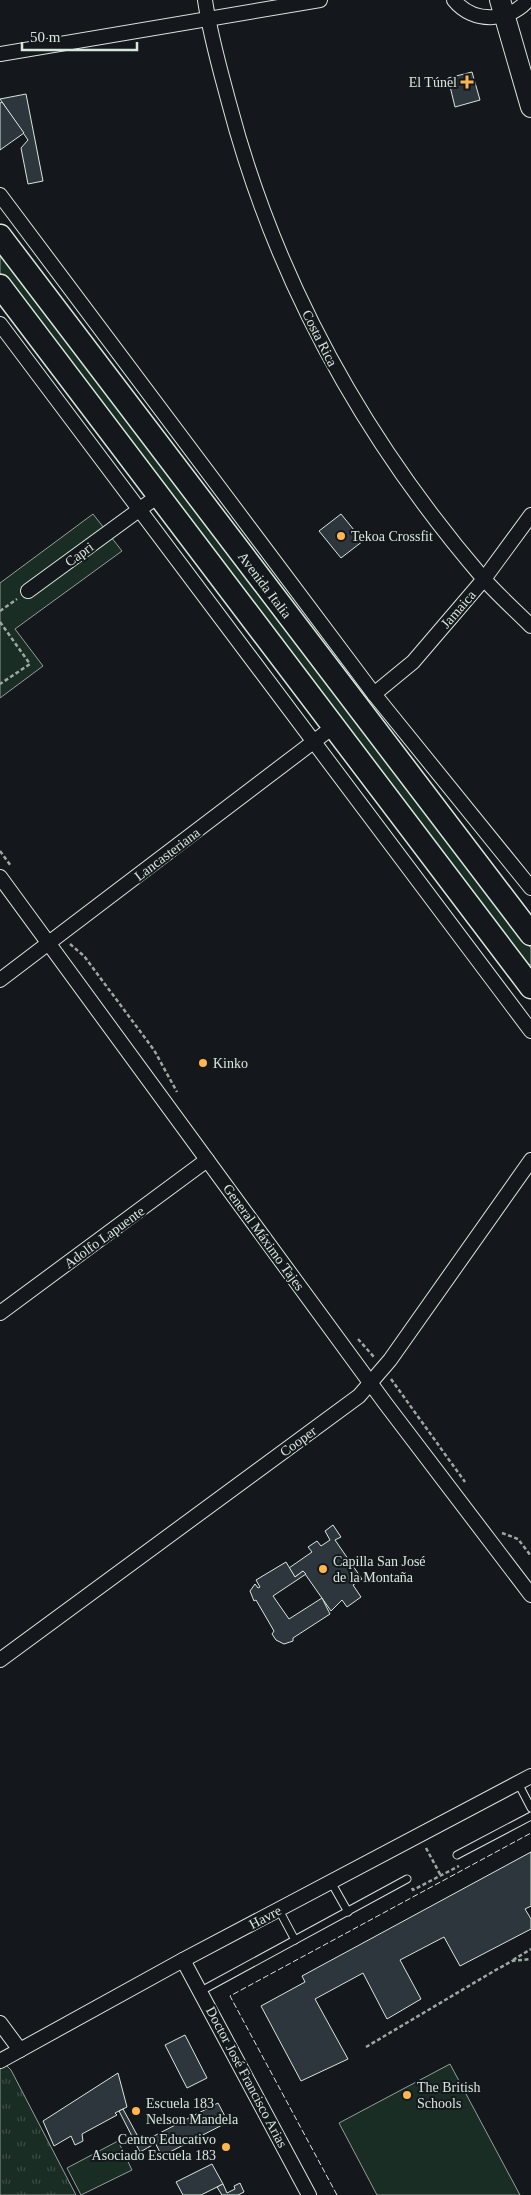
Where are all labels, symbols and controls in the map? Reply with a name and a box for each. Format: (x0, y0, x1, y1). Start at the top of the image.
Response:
scale bar (22, 20, 138, 52)
text: 50 m (30, 29, 61, 45)
place label: El Túnel (409, 75, 457, 90)
marker: El Túnel (461, 76, 473, 88)
street label: Costa Rica (299, 308, 340, 370)
place label: Tekoa Crossfit (351, 529, 433, 544)
marker: Tekoa Crossfit (335, 530, 347, 542)
street label: Capri (62, 539, 96, 570)
street label: Avenida Italia (235, 549, 295, 622)
street label: Jamaica (438, 587, 479, 631)
street label: Lancasteriana (132, 825, 203, 884)
place label: Kinko (213, 1056, 248, 1071)
marker: Kinko (197, 1057, 209, 1069)
street label: General Máximo Tajes (220, 1181, 307, 1293)
street label: Adolfo Lapuente (61, 1203, 147, 1271)
street label: Cooper (277, 1423, 320, 1460)
place label: Capilla San José de la Montaña (333, 1554, 426, 1585)
marker: Capilla San José de la Montaña (317, 1563, 329, 1575)
street label: Havre (247, 1903, 284, 1932)
street label: Doctor José Francisco Arias (203, 2004, 290, 2150)
place label: The British Schools (417, 2080, 480, 2111)
marker: The British Schools (401, 2089, 413, 2101)
place label: Escuela 183 Nelson Mandela (146, 2096, 239, 2127)
marker: Escuela 183 Nelson Mandela (130, 2105, 142, 2117)
place label: Centro Educativo Asociado Escuela 183 (92, 2132, 216, 2163)
marker: Centro Educativo Asociado Escuela 183 (220, 2141, 232, 2153)

